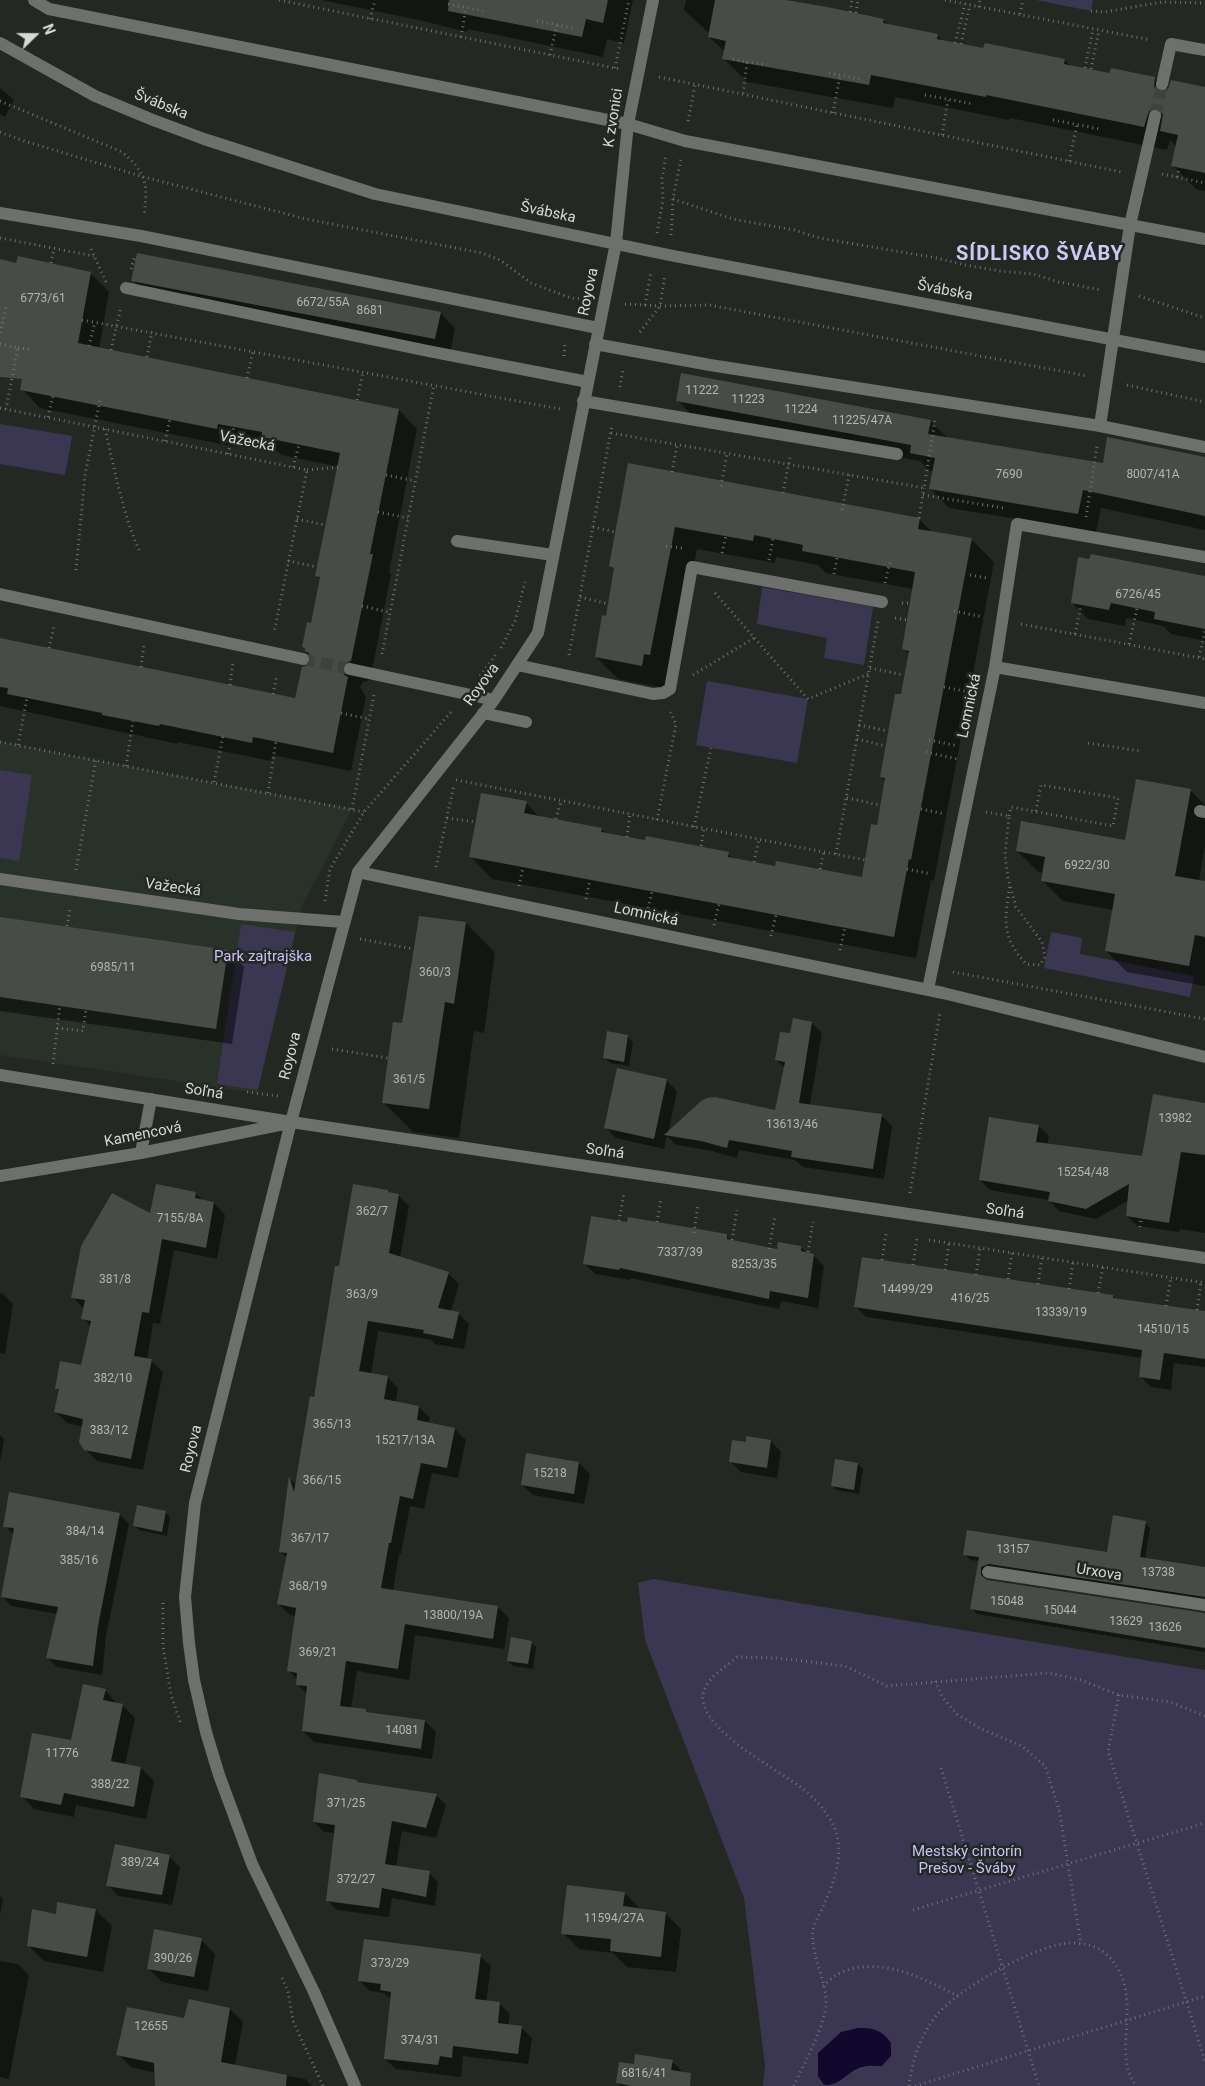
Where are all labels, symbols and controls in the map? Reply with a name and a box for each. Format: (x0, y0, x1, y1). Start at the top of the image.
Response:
north arrow (10, 10, 60, 60)
text: N (40, 22, 58, 37)
street label: Švábska (132, 86, 190, 124)
street label: K zvonici (600, 87, 628, 149)
street label: Švábska (519, 198, 577, 228)
district label: SÍDLISKO ŠVÁBY (954, 243, 1126, 267)
street label: Royova (575, 266, 603, 318)
street label: Švábska (916, 277, 974, 305)
house number: 6773/61 (20, 292, 66, 306)
house number: 6672/55A (296, 296, 350, 310)
house number: 8681 (357, 304, 383, 318)
house number: 11222 (685, 384, 719, 398)
house number: 11223 (731, 393, 765, 407)
house number: 11224 (784, 403, 818, 417)
house number: 11225/47A (832, 414, 892, 428)
street label: Važecká (218, 428, 276, 456)
house number: 7690 (996, 468, 1022, 482)
house number: 8007/41A (1126, 468, 1180, 482)
house number: 6726/45 (1115, 588, 1161, 602)
street label: Royova (460, 660, 504, 710)
street label: Lomnická (954, 672, 986, 740)
house number: 6922/30 (1064, 859, 1110, 873)
street label: Važecká (144, 875, 202, 901)
street label: Lomnická (612, 899, 680, 931)
park label: Park zajtrajška (214, 948, 312, 966)
house number: 6985/11 (90, 961, 136, 975)
house number: 360/3 (419, 966, 451, 980)
street label: Royova (276, 1030, 306, 1082)
house number: 361/5 (393, 1073, 425, 1087)
street label: Soľná (184, 1080, 224, 1104)
house number: 13982 (1158, 1112, 1192, 1126)
house number: 13613/46 (766, 1118, 818, 1132)
street label: Kamencová (103, 1119, 183, 1151)
street label: Soľná (585, 1140, 625, 1164)
house number: 15254/48 (1057, 1166, 1109, 1180)
street label: Soľná (985, 1200, 1025, 1224)
house number: 362/7 (356, 1205, 388, 1219)
house number: 7155/8A (157, 1212, 203, 1226)
house number: 7337/39 (657, 1246, 703, 1260)
house number: 8253/35 (731, 1258, 777, 1272)
house number: 381/8 (99, 1273, 131, 1287)
house number: 14499/29 (881, 1283, 933, 1297)
house number: 363/9 (346, 1288, 378, 1302)
house number: 416/25 (951, 1292, 989, 1306)
house number: 13339/19 (1035, 1306, 1087, 1320)
house number: 14510/15 (1137, 1323, 1189, 1337)
house number: 382/10 (94, 1372, 132, 1386)
house number: 365/13 (313, 1418, 351, 1432)
street label: Royova (177, 1423, 207, 1475)
house number: 383/12 (90, 1424, 128, 1438)
house number: 15217/13A (375, 1434, 435, 1448)
house number: 15218 (533, 1467, 567, 1481)
house number: 366/15 (303, 1474, 341, 1488)
house number: 384/14 (66, 1525, 104, 1539)
house number: 367/17 (291, 1532, 329, 1546)
house number: 13157 (996, 1543, 1030, 1557)
house number: 385/16 (60, 1554, 98, 1568)
street label: Urxova (1075, 1561, 1123, 1585)
house number: 13738 (1141, 1566, 1175, 1580)
house number: 368/19 (289, 1580, 327, 1594)
house number: 15048 (990, 1595, 1024, 1609)
house number: 15044 (1043, 1604, 1077, 1618)
house number: 13800/19A (423, 1609, 483, 1623)
house number: 13629 (1109, 1615, 1143, 1629)
house number: 13626 (1148, 1621, 1182, 1635)
house number: 369/21 (299, 1646, 337, 1660)
house number: 14081 (385, 1724, 419, 1738)
house number: 11776 (45, 1747, 79, 1761)
house number: 388/22 (91, 1778, 129, 1792)
house number: 371/25 (327, 1797, 365, 1811)
park label: Mestský cintorín Prešov - Šváby (912, 1843, 1022, 1878)
house number: 389/24 (121, 1856, 159, 1870)
house number: 372/27 (337, 1873, 375, 1887)
house number: 11594/27A (584, 1912, 644, 1926)
house number: 390/26 (154, 1952, 192, 1966)
house number: 373/29 (371, 1957, 409, 1971)
house number: 12655 (134, 2020, 168, 2034)
house number: 374/31 (401, 2034, 439, 2048)
house number: 6816/41 (621, 2067, 667, 2081)

